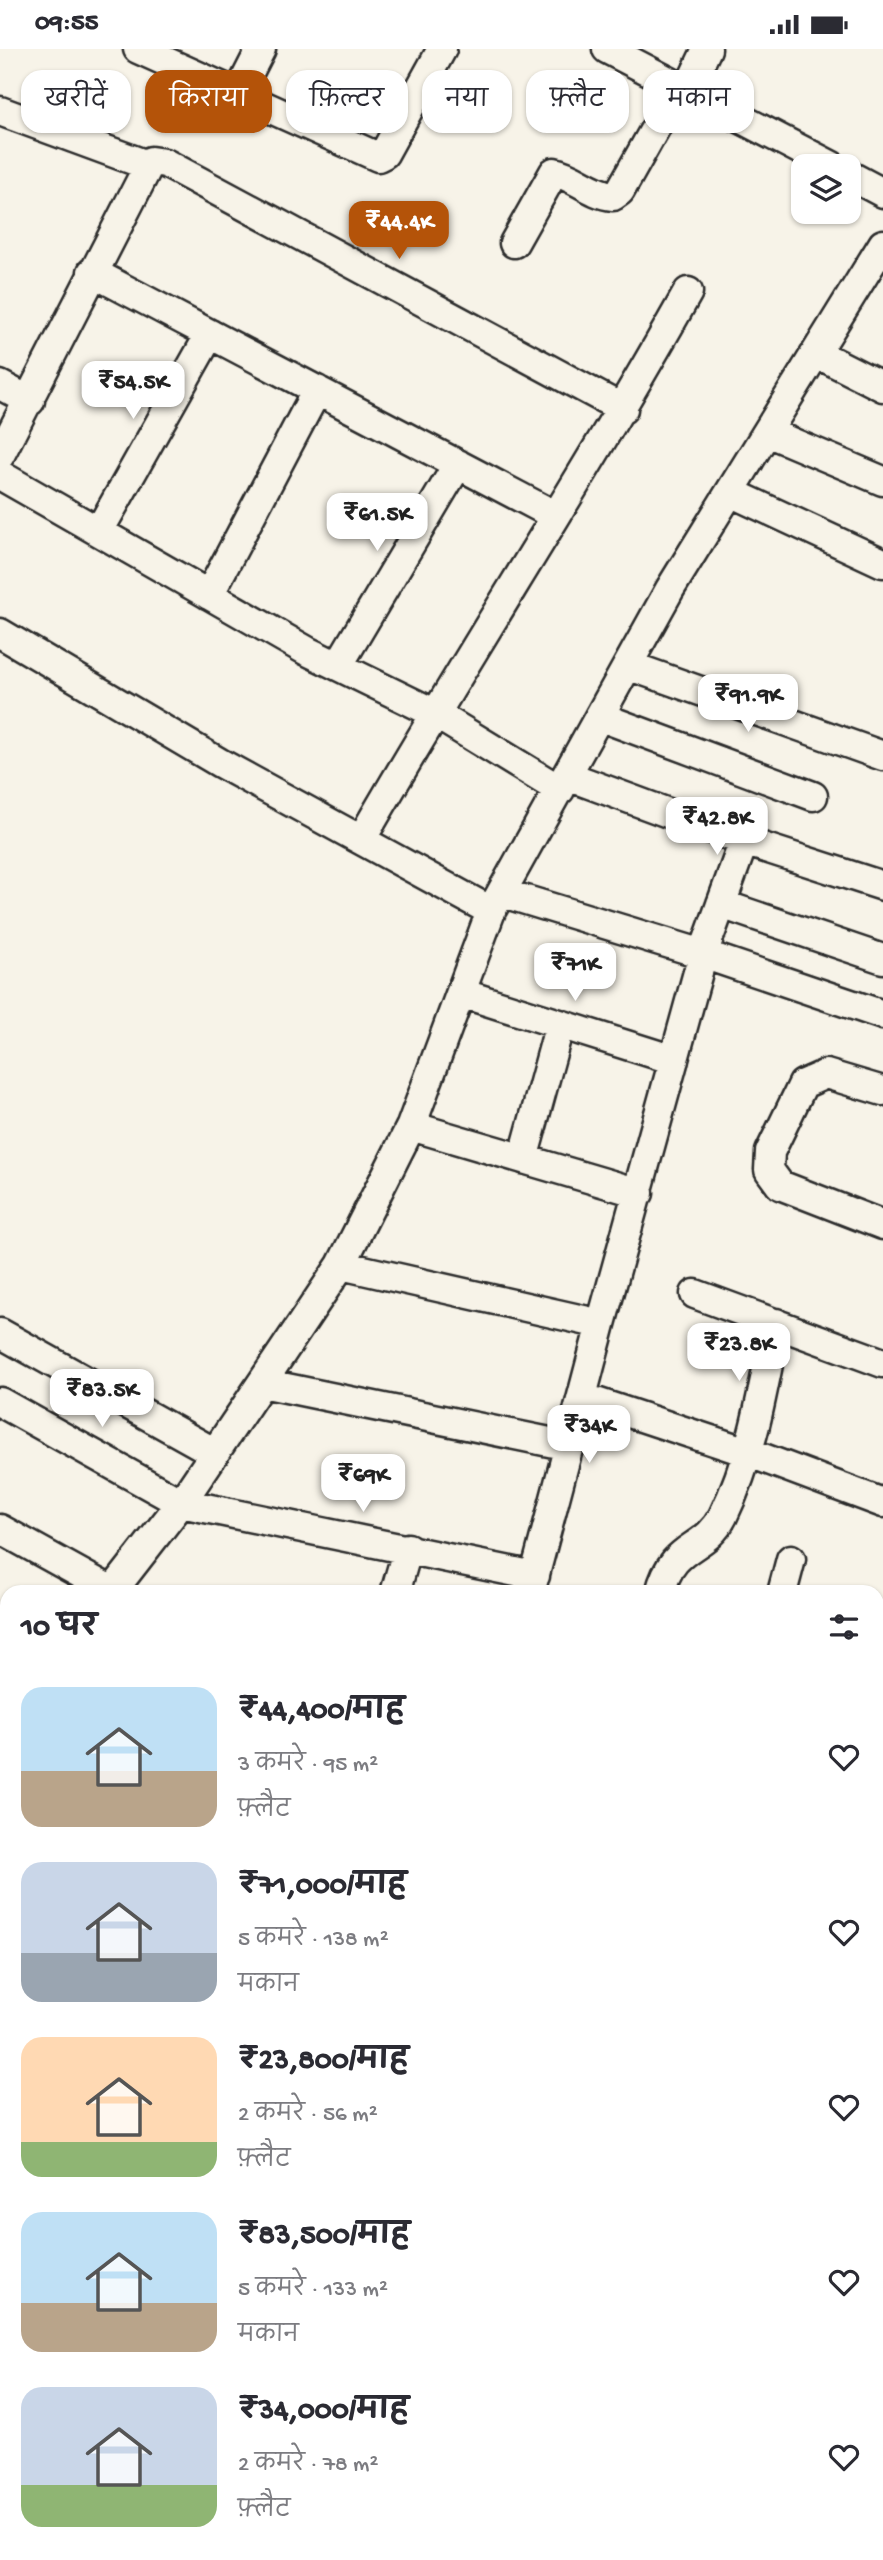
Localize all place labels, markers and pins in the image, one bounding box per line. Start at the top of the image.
pin: ₹44.4K [342,201,456,261]
pin: ₹54.5K [76,361,190,421]
pin: ₹61.5K [320,493,434,553]
pin: ₹91.9K [691,675,805,734]
pin: ₹42.8K [660,797,774,857]
pin: ₹71K [534,943,616,1003]
pin: ₹23.8K [682,1323,796,1383]
pin: ₹83.5K [45,1369,159,1429]
pin: ₹34K [548,1405,630,1465]
pin: ₹69K [322,1455,404,1514]

